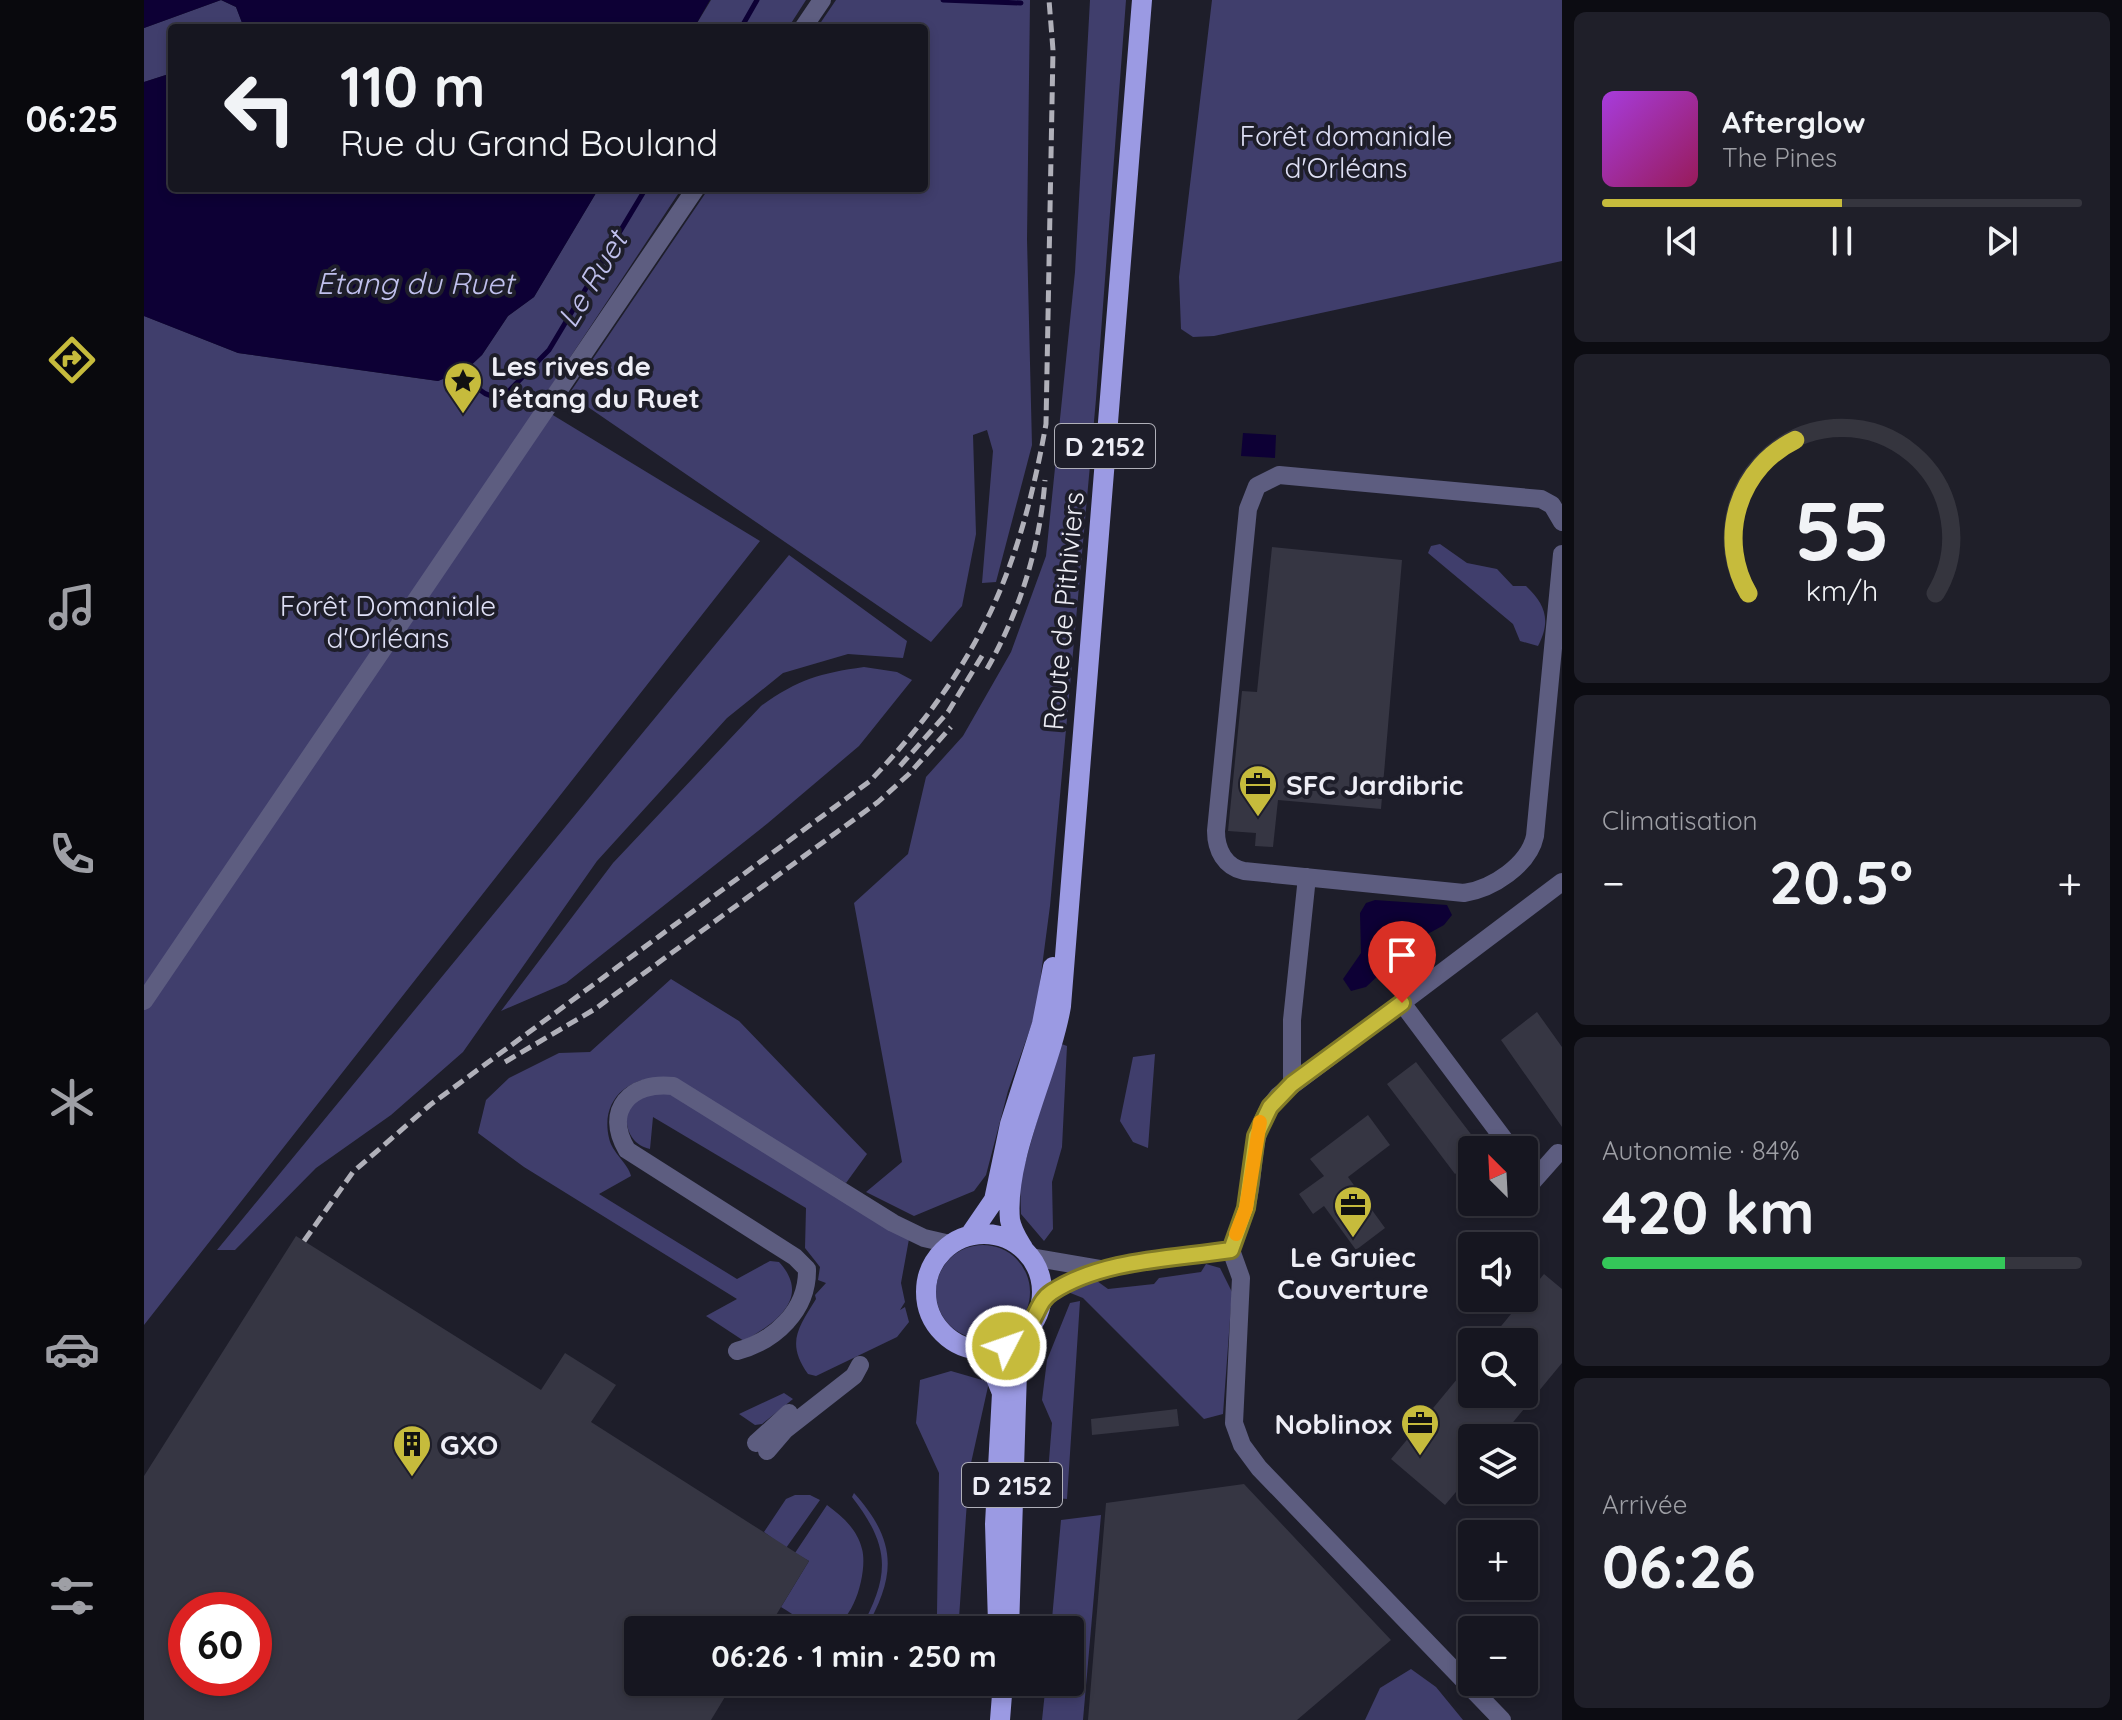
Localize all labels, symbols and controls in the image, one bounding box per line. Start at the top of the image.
text: 110 m [340,51,485,121]
icon: left [208,56,312,160]
text: 06:25 [25,96,119,141]
text: Afterglow [1722,103,1865,141]
park label: Forêt domaniale d'Orléans [1240,118,1452,185]
text: Rue du Grand Bouland [340,120,718,165]
text: The Pines [1722,141,1837,174]
icon: previous [1660,219,1704,263]
icon: pause [1820,219,1864,263]
icon: next [1980,219,2024,263]
water label: Le Ruet [549,222,637,334]
water label: Étang du Ruet [316,264,517,302]
icon: directions [44,332,100,388]
place label: Les rives de l’étang du Ruet [491,348,700,415]
place icon: Les rives de l’étang du Ruet [442,360,484,415]
road number: D 2152 [1055,424,1155,468]
text: 55 [1794,477,1890,581]
street label: Route de Pithiviers [1035,490,1091,732]
text: km/h [1806,573,1878,609]
icon: music [44,579,100,635]
park label: Forêt Domaniale d'Orléans [280,588,496,655]
office icon: SFC Jardibric [1237,763,1279,818]
place label: SFC Jardibric [1286,767,1463,802]
text: Climatisation [1602,804,1758,837]
icon: phone [44,826,100,882]
text: 20.5° [1769,844,1913,919]
text: − [1602,855,1625,910]
text: + [2057,855,2082,910]
pin [1368,921,1436,1003]
icon: arrive [1380,933,1424,977]
icon: climate [44,1074,100,1130]
text: Autonomie · 84% [1602,1134,1800,1167]
north arrow [1458,1136,1538,1216]
map controls [1458,1136,1538,1696]
text: 420 km [1602,1174,1815,1249]
office icon: Le Gruiec Couverture [1332,1184,1374,1239]
button: sound [1458,1232,1538,1312]
place label: Le Gruiec Couverture [1277,1239,1429,1306]
position arrow [964,1304,1048,1388]
icon: car [44,1321,100,1377]
button: search [1458,1328,1538,1408]
office icon: Noblinox [1399,1402,1441,1457]
place label: Noblinox [1274,1406,1392,1441]
building icon: GXO [391,1423,433,1478]
button: layers [1458,1424,1538,1504]
place label: GXO [440,1427,498,1462]
road number: D 2152 [962,1463,1062,1507]
text: Arrivée [1602,1488,1687,1521]
button: + [1458,1520,1538,1600]
text: 06:26 [1602,1528,1756,1603]
icon: filters [44,1568,100,1624]
speed limit sign: 60 [168,1592,272,1696]
button: − [1458,1616,1538,1696]
text: 06:26 · 1 min · 250 m [711,1637,997,1675]

